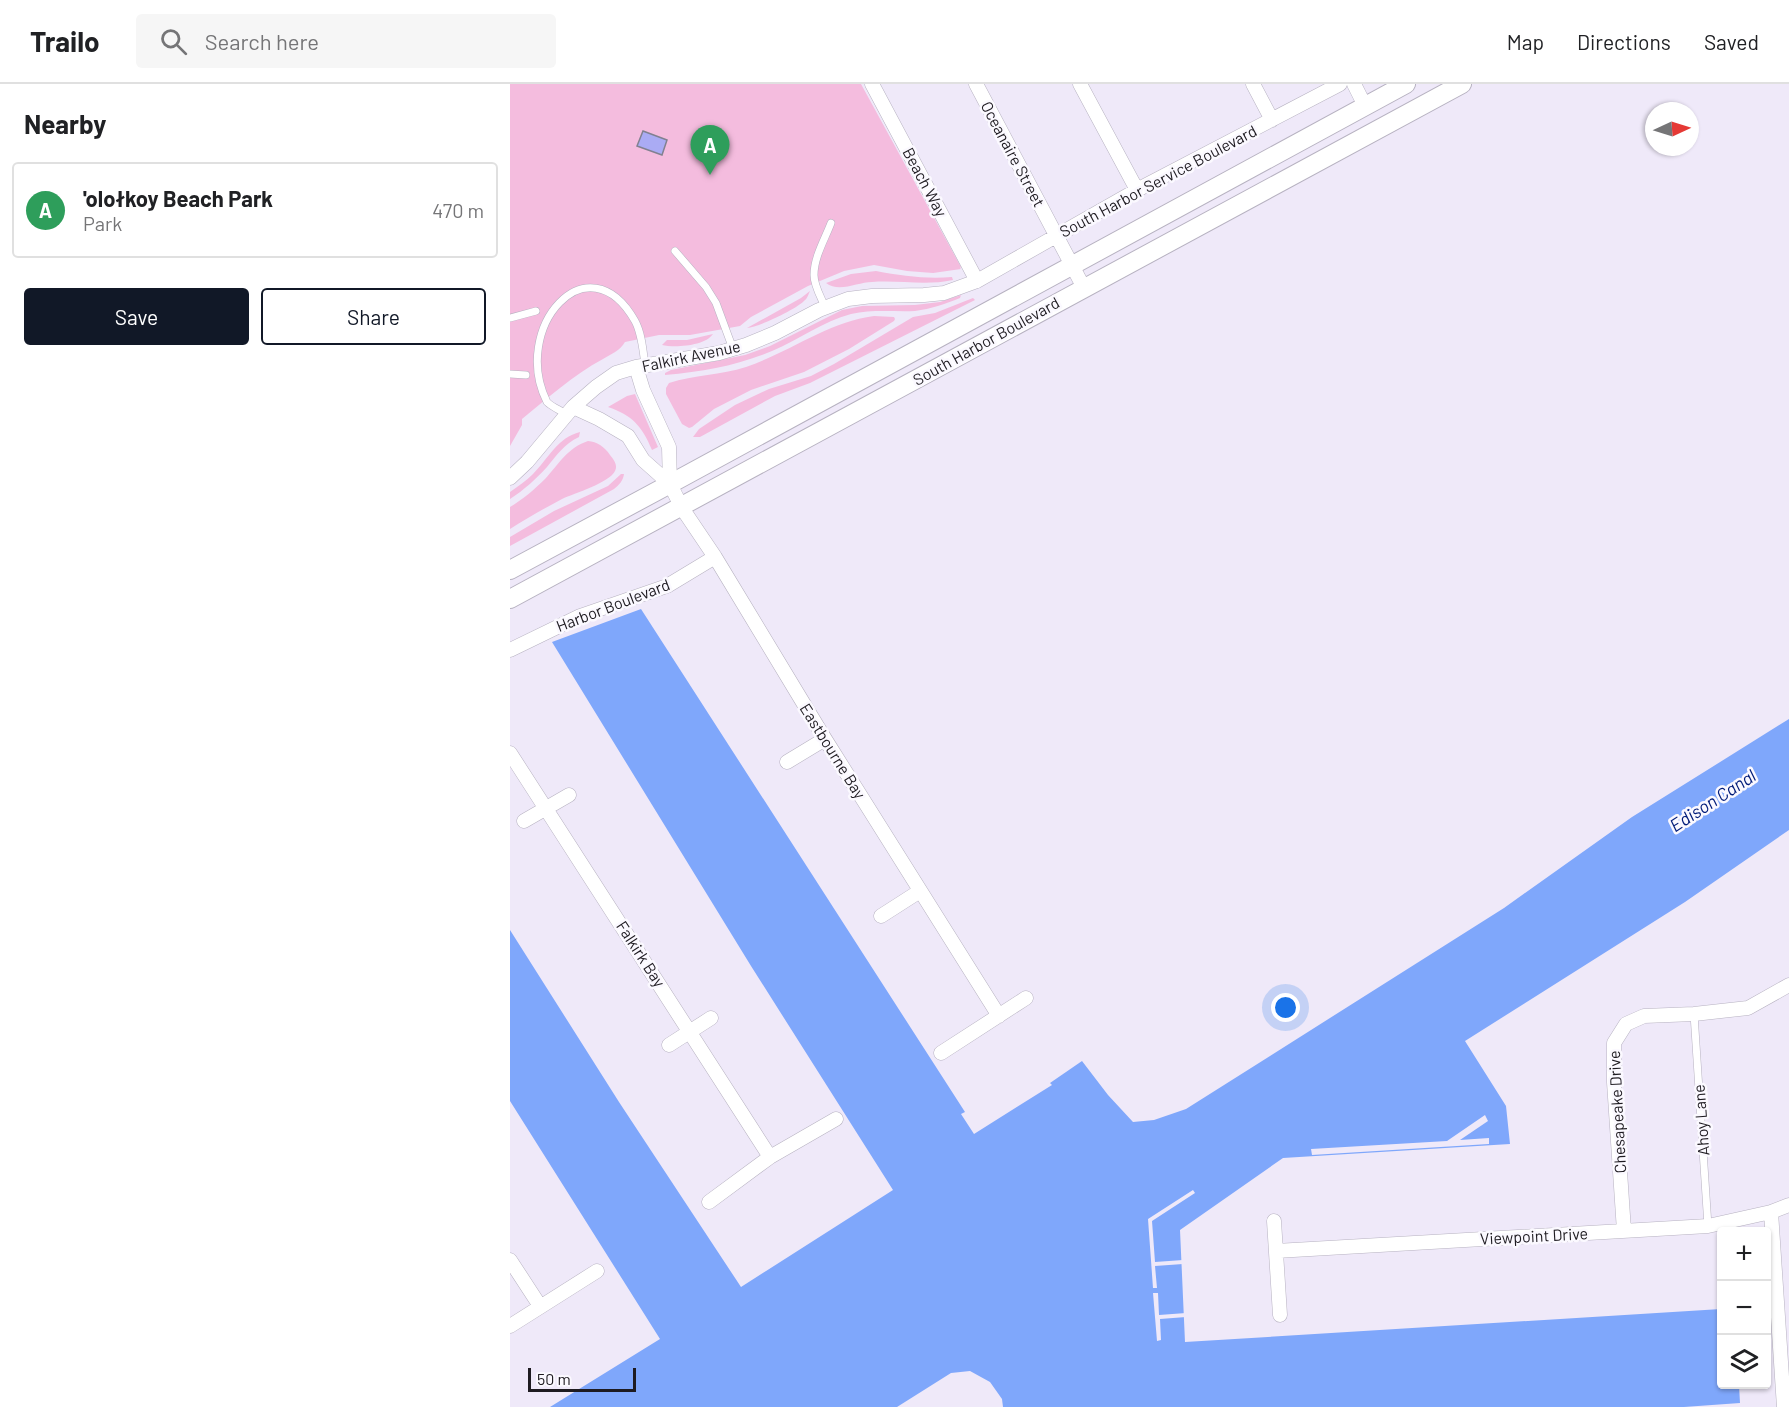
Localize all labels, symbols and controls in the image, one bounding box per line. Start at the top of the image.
search box [136,14,556,68]
text: Trailo [30,24,100,58]
icon: search [157,25,190,58]
text: Search here [205,28,319,54]
text: Map [1507,29,1544,54]
text: Directions [1577,29,1671,54]
text: Saved [1704,29,1759,54]
street label: Oceanaire Street [978,98,1049,210]
north arrow [1645,102,1699,156]
text: Nearby [24,108,106,139]
street label: South Harbor Service Boulevard [1056,120,1260,241]
pin: A [690,126,730,175]
street label: Beach Way [899,144,952,220]
text: 'olołkoy Beach Park [83,185,273,211]
text: A [39,198,52,222]
text: 470 m [432,198,484,222]
text: Park [83,211,122,235]
button: Save [24,288,249,345]
button: Share [261,288,486,345]
street label: South Harbor Boulevard [909,292,1062,389]
street label: Falkirk Avenue [640,336,742,375]
street label: Harbor Boulevard [553,574,672,635]
street label: Eastbourne Bay [797,700,871,802]
water label: Edison Canal [1665,764,1760,836]
street label: Falkirk Bay [613,917,670,991]
your location [1271,993,1300,1022]
street label: Chesapeake Drive [1604,1050,1629,1174]
street label: Ahoy Lane [1689,1084,1712,1156]
street label: Viewpoint Drive [1479,1223,1588,1248]
map controls [1717,1227,1771,1389]
button: + [1717,1227,1771,1281]
button: − [1717,1281,1771,1335]
button: layers [1717,1335,1771,1389]
scale bar [528,1365,636,1392]
text: 50 m [537,1369,571,1388]

